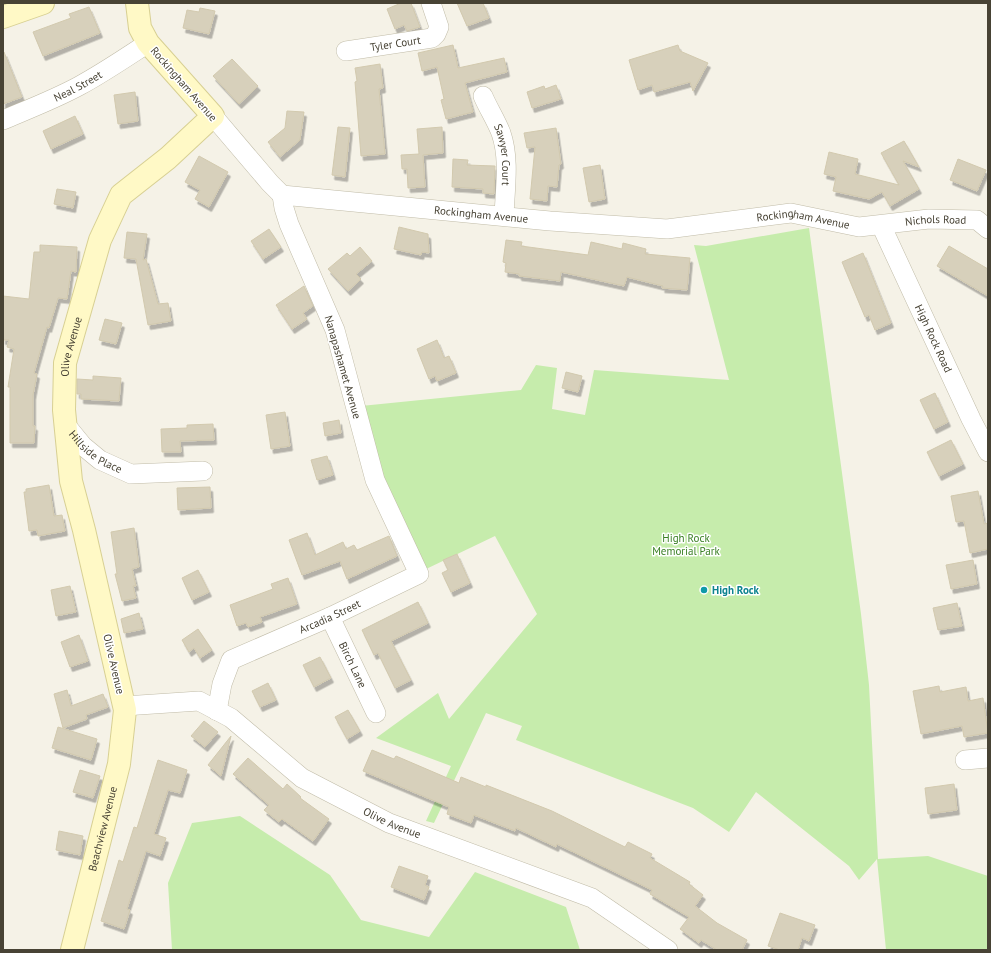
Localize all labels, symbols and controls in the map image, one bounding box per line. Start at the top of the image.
street label: Tyler Court [369,33,422,54]
street label: Rockingham Avenue [148,44,221,125]
street label: Neal Street [51,67,105,105]
street label: Sawyer Court [491,122,513,186]
street label: Rockingham Avenue [433,203,529,226]
street label: Rockingham Avenue [756,206,851,232]
street label: Nichols Road [904,212,967,229]
street label: High Rock Road [912,302,955,375]
street label: Nanapashamet Avenue [322,314,365,421]
street label: Olive Avenue [58,315,85,377]
street label: Hillside Place [66,427,125,476]
park label: High Rock Memorial Park [652,531,721,558]
place label: High Rock [712,583,760,597]
marker: High Rock [699,585,709,595]
street label: Arcadia Street [297,596,363,637]
street label: Olive Avenue [100,633,128,696]
street label: Birch Lane [336,639,370,691]
street label: Beachview Avenue [85,784,120,873]
street label: Olive Avenue [361,804,423,841]

